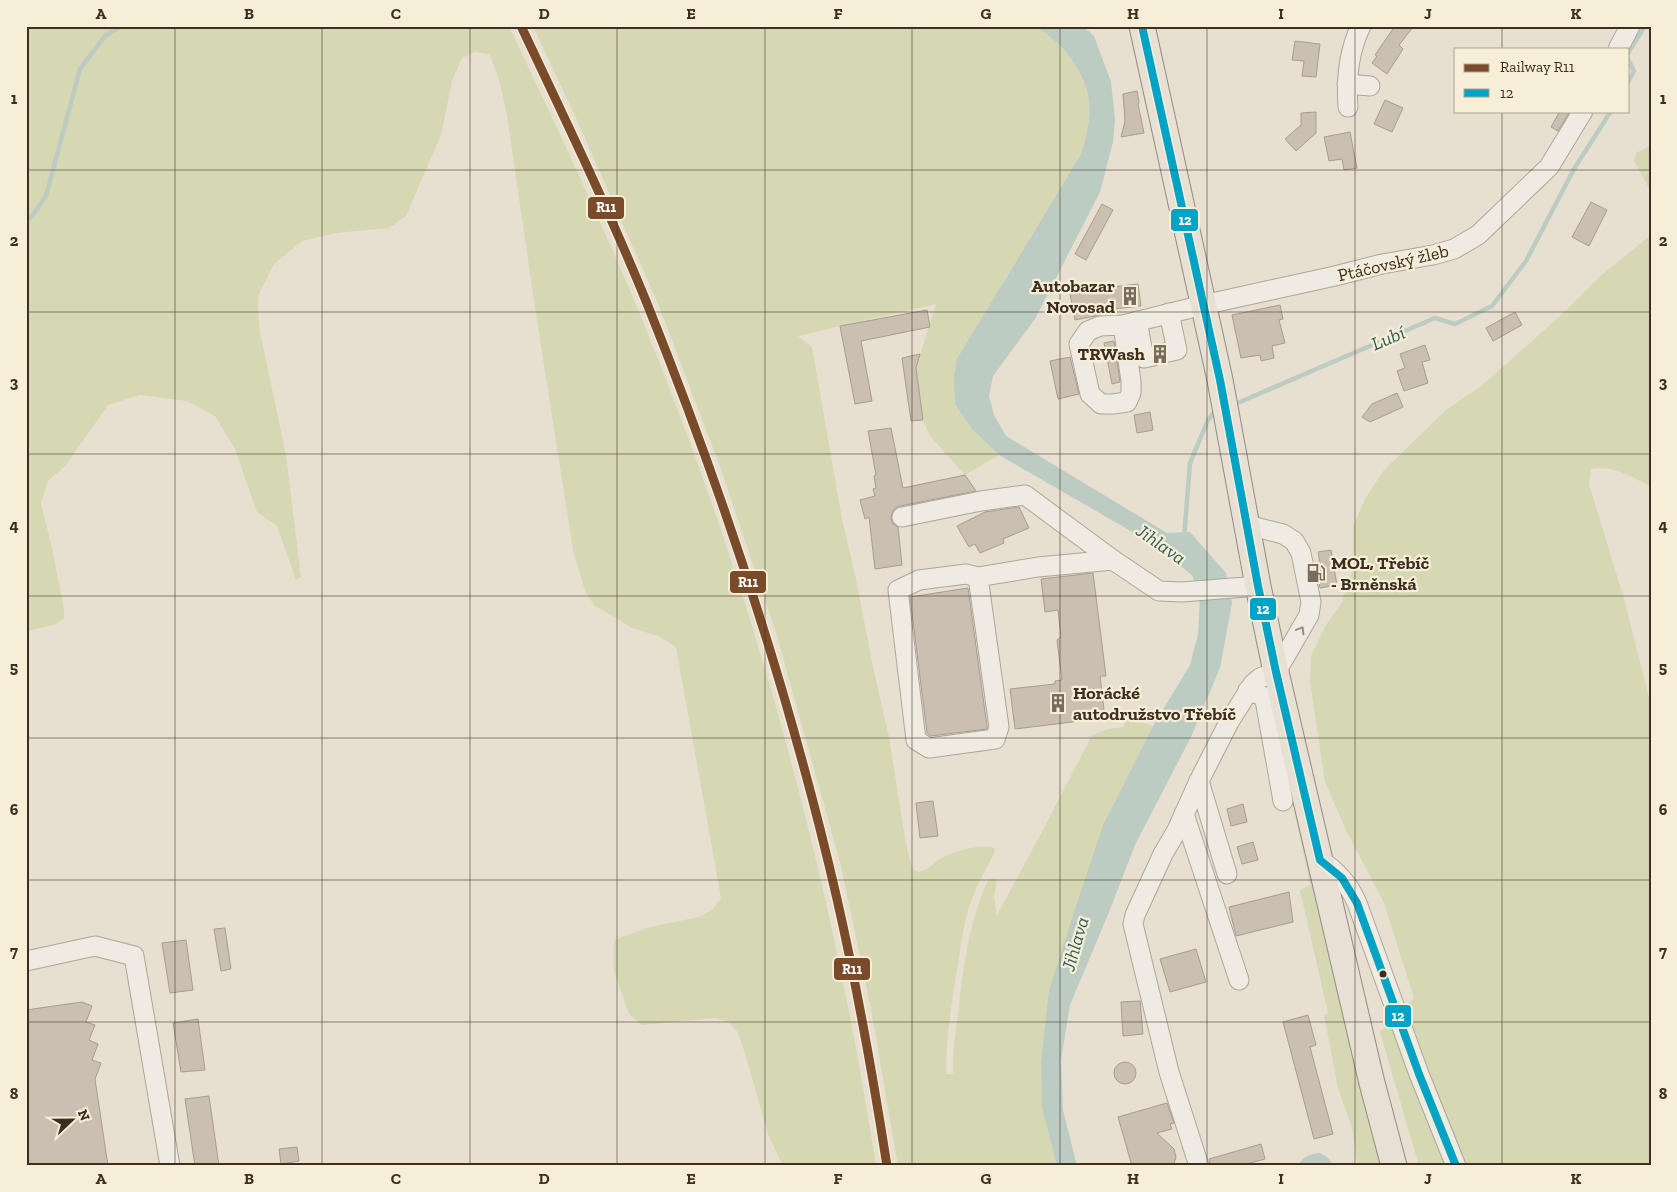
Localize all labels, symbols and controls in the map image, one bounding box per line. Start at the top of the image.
text: A [96,4,107,23]
text: B [244,4,254,23]
text: C [391,4,401,23]
text: D [538,4,550,23]
text: E [686,4,696,23]
text: F [833,4,843,23]
text: G [981,4,992,23]
text: H [1127,4,1139,23]
text: I [1278,4,1284,23]
text: J [1424,4,1432,23]
text: K [1571,4,1582,23]
legend [1454,48,1630,112]
text: Railway R11 [1500,58,1575,76]
text: 12 [1500,84,1514,102]
text: 1 [11,89,18,108]
text: 1 [1660,89,1667,108]
line badge: R11 [587,196,625,220]
text: R11 [596,199,616,216]
line badge: 12 [1170,208,1199,232]
text: 12 [1178,212,1192,229]
text: 2 [10,231,19,250]
text: 2 [1659,231,1668,250]
street label: Ptáčovský žleb [1335,240,1451,286]
place label: Autobazar Novosad [1031,275,1116,318]
building icon: Autobazar Novosad [1119,285,1141,307]
water label: Lubí [1368,320,1409,355]
place label: TRWash [1078,343,1146,365]
building icon: TRWash [1149,343,1171,365]
text: 3 [10,373,19,392]
text: 3 [1659,373,1668,392]
text: 4 [9,516,19,535]
text: 4 [1658,516,1668,535]
water label: Jihlava [1131,518,1190,569]
place label: MOL, Třebíč - Brněnská [1331,552,1430,595]
fuel station icon: MOL, Třebíč - Brněnská [1305,562,1327,584]
line badge: R11 [729,570,767,594]
text: R11 [738,574,758,591]
line badge: 12 [1249,597,1277,621]
text: 12 [1256,601,1270,618]
one-way arrow [1294,626,1304,635]
text: 5 [10,658,18,677]
text: 5 [1659,658,1667,677]
place label: Horácké autodružstvo Třebíč [1073,682,1236,725]
building icon: Horácké autodružstvo Třebíč [1047,692,1069,714]
text: 6 [10,800,19,819]
text: 6 [1659,800,1668,819]
water label: Jihlava [1056,914,1094,975]
text: 7 [10,942,18,961]
text: 7 [1659,942,1667,961]
line badge: R11 [833,957,871,981]
text: R11 [842,961,862,978]
unlabelled marker [1378,969,1388,979]
line badge: 12 [1384,1004,1412,1028]
text: 12 [1391,1008,1405,1025]
text: 8 [10,1084,19,1103]
text: 8 [1659,1084,1668,1103]
north arrow [48,1094,98,1144]
text: N [74,1107,94,1124]
text: A [96,1169,107,1188]
text: B [244,1169,254,1188]
text: C [391,1169,401,1188]
text: D [538,1169,550,1188]
text: E [686,1169,696,1188]
text: F [833,1169,843,1188]
text: G [981,1169,992,1188]
text: H [1127,1169,1139,1188]
text: I [1278,1169,1284,1188]
text: J [1424,1169,1432,1188]
text: K [1571,1169,1582,1188]

